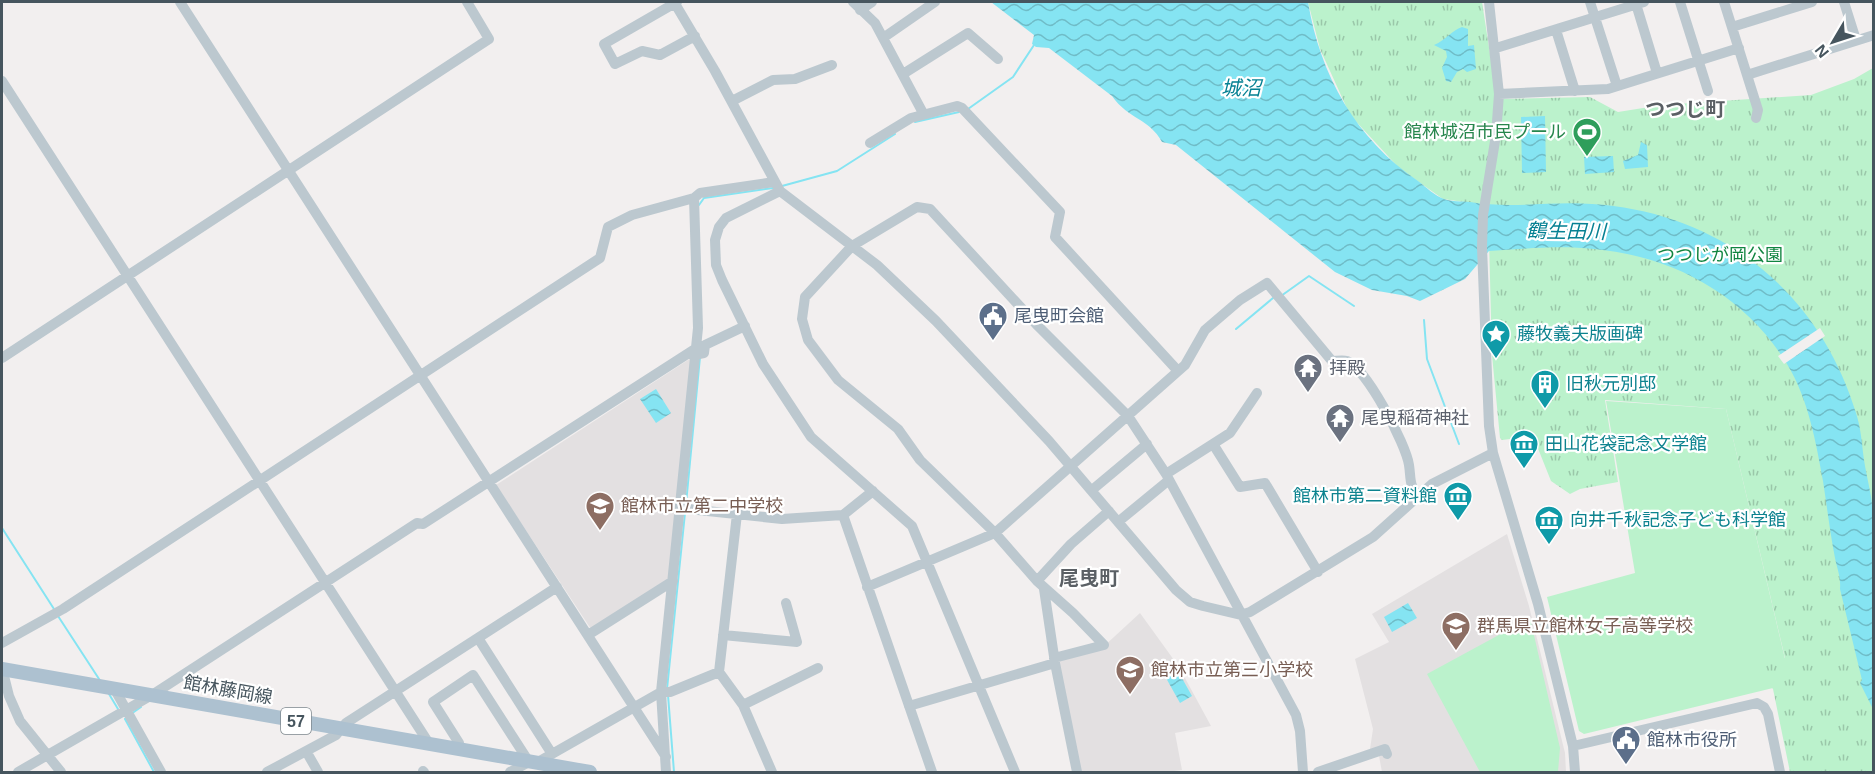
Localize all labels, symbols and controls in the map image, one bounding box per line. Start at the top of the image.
north arrow [1803,12,1863,72]
text: N [1811,41,1832,61]
water label: 城沼 [1221,77,1264,99]
district label: つつじ町 [1645,98,1725,120]
sports icon: 館林城沼市民プール [1571,116,1603,158]
place label: 館林城沼市民プール [1404,122,1566,142]
water label: 鶴生田川 [1526,219,1608,243]
park label: つつじが岡公園 [1657,245,1783,265]
public building icon: 尾曳町会館 [977,300,1009,342]
place label: 尾曳町会館 [1014,306,1104,326]
place icon: 藤牧義夫版画碑 [1480,318,1512,360]
place label: 藤牧義夫版画碑 [1517,324,1643,344]
temple icon: 拝殿 [1292,352,1324,394]
place label: 拝殿 [1329,358,1365,378]
building icon: 旧秋元別邸 [1529,368,1561,410]
place label: 旧秋元別邸 [1566,374,1656,394]
temple icon: 尾曳稲荷神社 [1324,402,1356,444]
place label: 尾曳稲荷神社 [1361,408,1469,428]
museum icon: 田山花袋記念文学館 [1508,428,1540,470]
place label: 田山花袋記念文学館 [1545,434,1707,454]
museum icon: 館林市第二資料館 [1442,480,1474,522]
place label: 館林市第二資料館 [1293,486,1437,506]
school or university icon: 館林市立第二中学校 [584,490,616,532]
place label: 館林市立第二中学校 [621,496,783,516]
museum icon: 向井千秋記念子ども科学館 [1533,504,1565,546]
place label: 向井千秋記念子ども科学館 [1570,510,1786,530]
district label: 尾曳町 [1059,567,1119,589]
school or university icon: 群馬県立館林女子高等学校 [1440,610,1472,652]
place label: 群馬県立館林女子高等学校 [1477,616,1693,636]
school or university icon: 館林市立第三小学校 [1114,654,1146,696]
place label: 館林市立第三小学校 [1151,660,1313,680]
street label: 館林藤岡線 [182,672,274,708]
road number: 57 [281,708,311,734]
public building icon: 館林市役所 [1610,724,1642,766]
place label: 館林市役所 [1647,730,1737,750]

